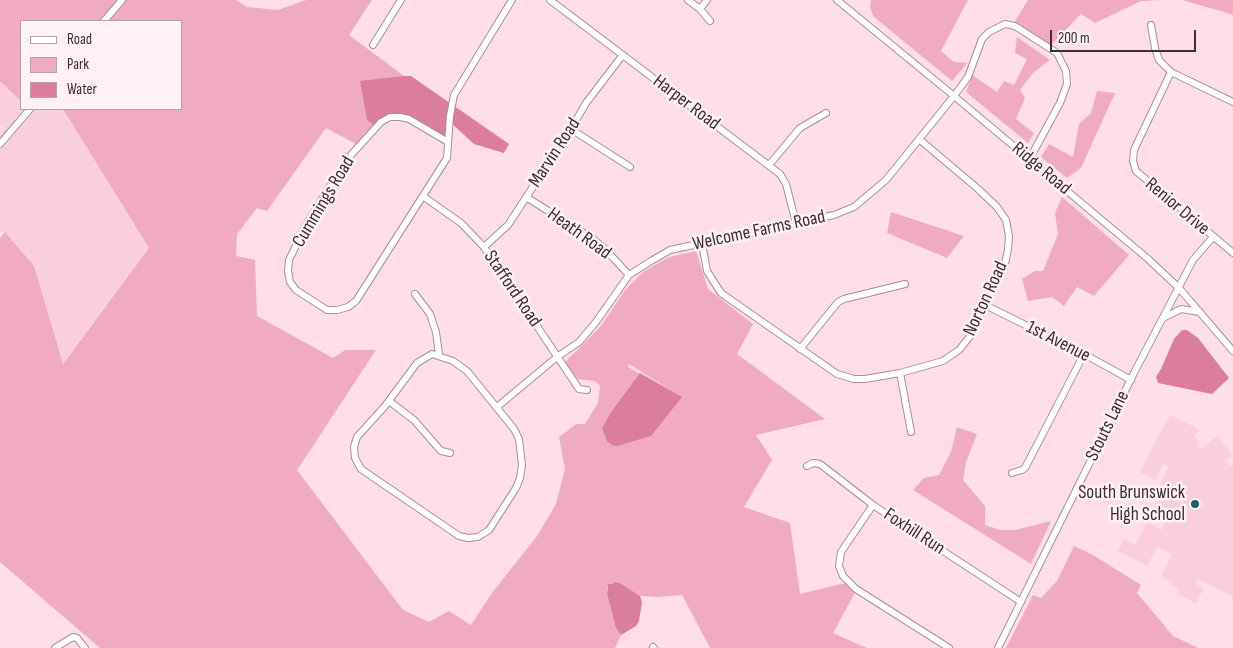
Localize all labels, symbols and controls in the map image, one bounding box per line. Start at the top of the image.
legend [20,20,182,110]
scale bar [1053,20,1199,52]
text: 200 m [1058,29,1090,48]
text: Road [67,30,92,49]
text: Park [67,55,89,74]
street label: Harper Road [648,70,724,136]
text: Water [67,80,97,99]
street label: Marvin Road [524,114,586,192]
street label: Ridge Road [1007,138,1075,200]
street label: Cummings Road [288,152,360,252]
street label: Renior Drive [1140,173,1214,241]
street label: Heath Road [543,203,615,265]
street label: Welcome Farms Road [691,206,827,256]
street label: Stafford Road [478,246,546,332]
street label: Norton Road [959,258,1013,340]
street label: 1st Avenue [1022,316,1094,368]
street label: Stouts Lane [1081,387,1135,465]
place label: South Brunswick High School [1078,482,1185,526]
marker: South Brunswick High School [1189,498,1201,510]
street label: Foxhill Run [879,504,949,560]

